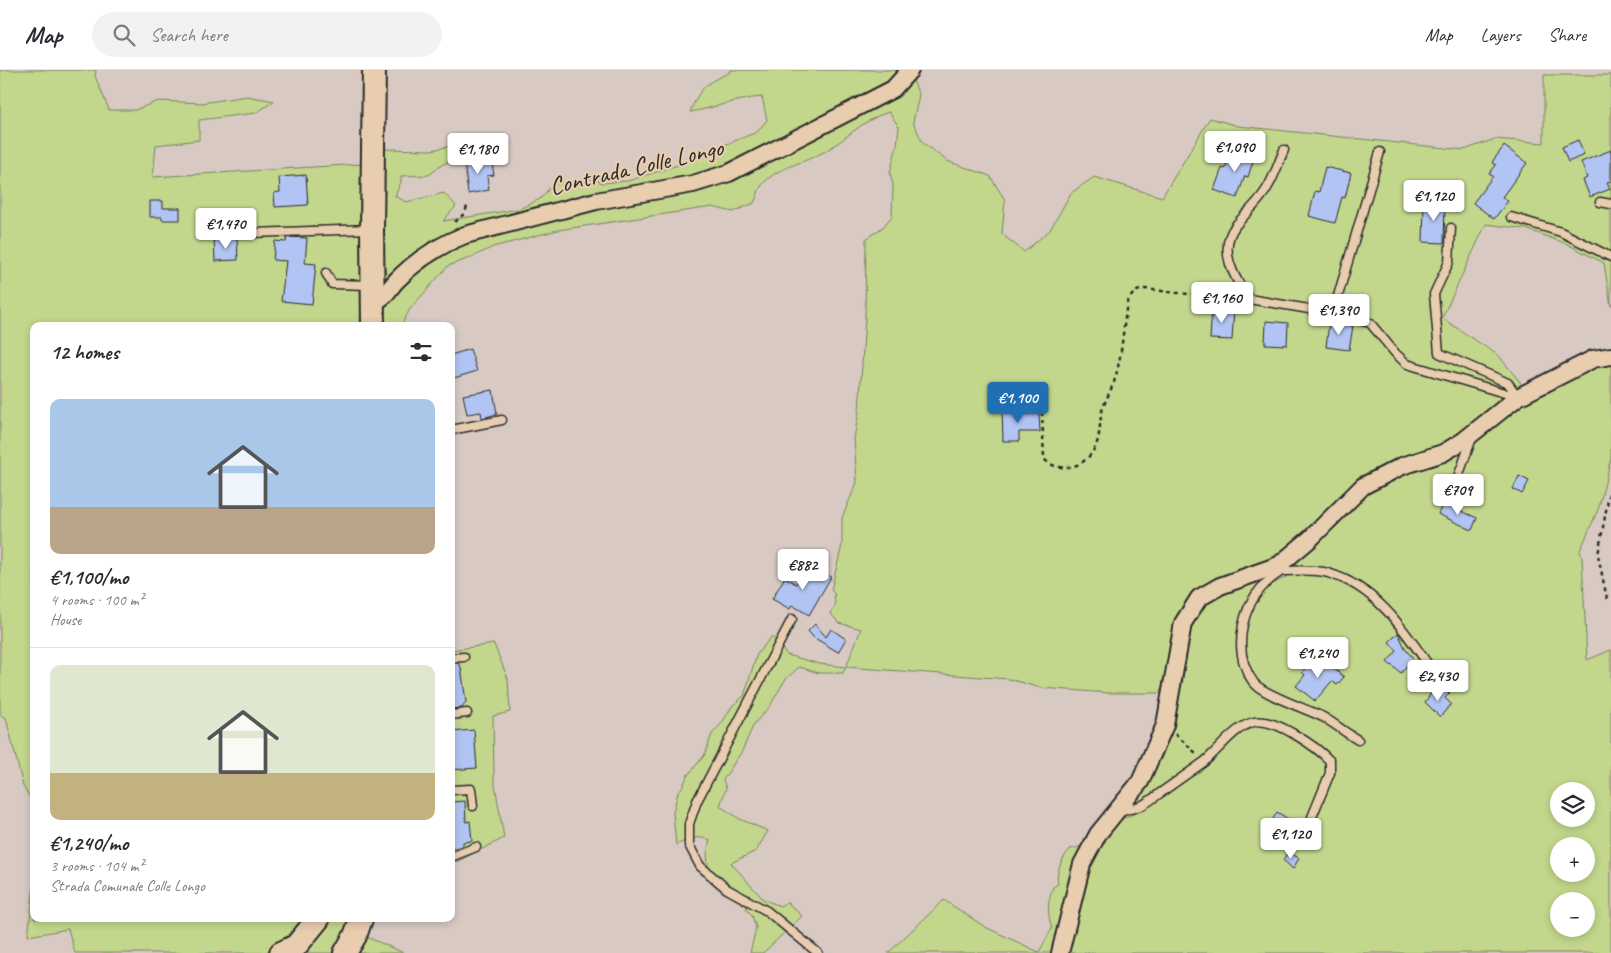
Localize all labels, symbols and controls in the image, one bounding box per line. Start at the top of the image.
search box [92,12,442,57]
text: Map [25,20,62,50]
icon: search [110,21,138,49]
text: Search here [150,23,228,47]
text: Map [1425,24,1453,46]
text: Layers [1481,24,1520,46]
text: Share [1548,24,1586,46]
street label: Contrada Colle Longo [546,131,727,202]
pin: €1,090 [1194,131,1276,173]
pin: €1,180 [437,132,519,175]
text: €1,090 [1216,137,1254,157]
text: €1,180 [458,139,498,159]
pin: €1,120 [1393,180,1475,222]
text: €1,120 [1414,186,1454,206]
pin: €1,470 [185,208,267,250]
text: €1,470 [206,214,246,234]
pin: €1,160 [1181,282,1263,324]
text: €1,160 [1202,288,1242,308]
pin: €1,390 [1298,294,1380,336]
text: €1,390 [1320,300,1358,320]
icon: filters [407,338,435,366]
text: 12 homes [50,339,119,365]
pin: €1,100 [977,382,1059,424]
text: €1,100 [998,388,1038,408]
icon: home [198,432,288,522]
pin: €709 [1428,474,1488,516]
text: €709 [1444,480,1472,500]
pin: €882 [773,548,833,591]
text: €882 [789,555,817,575]
text: €1,100/mo [50,564,128,590]
text: 4 rooms · 100 m² [50,590,144,610]
text: House [50,610,81,630]
pin: €1,240 [1277,636,1359,679]
text: €1,240 [1298,643,1338,663]
pin: €2,430 [1397,660,1479,702]
text: €2,430 [1418,666,1458,686]
icon: home [198,697,288,787]
map controls [1550,782,1595,937]
button: layers [1550,782,1595,827]
pin: €1,120 [1250,818,1332,860]
text: €1,120 [1271,824,1311,844]
text: €1,240/mo [50,830,128,856]
button: + [1550,837,1595,882]
text: 3 rooms · 104 m² [50,856,144,876]
text: Strada Comunale Colle Longo [50,876,205,896]
button: − [1550,892,1595,937]

